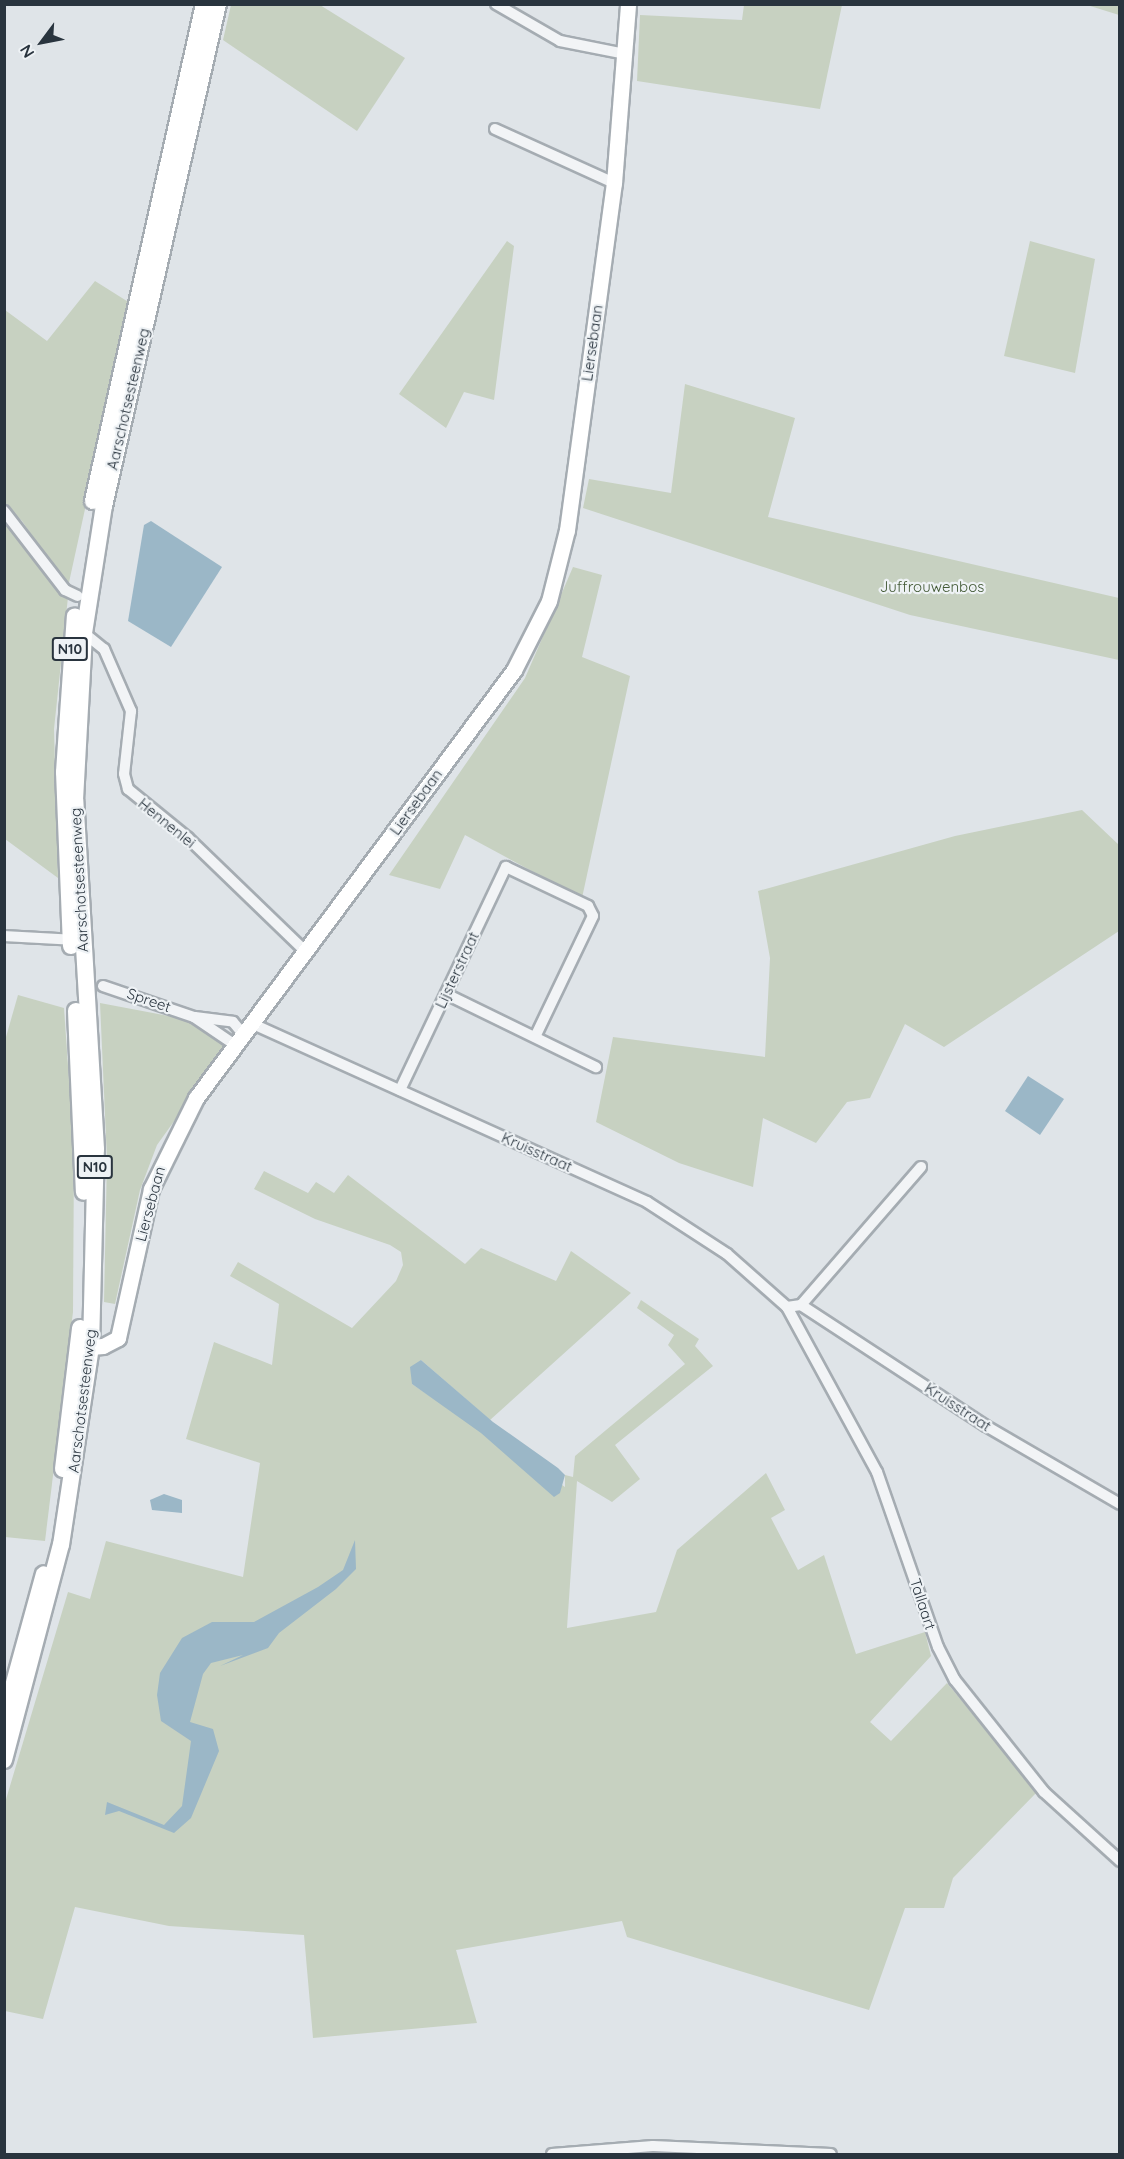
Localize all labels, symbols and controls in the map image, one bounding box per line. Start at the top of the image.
north arrow [12,12,72,72]
text: N [15,41,38,62]
street label: Liersebaan [578,304,606,382]
street label: Aarschotsesteenweg [103,326,153,472]
park label: Juffrouwenbos [880,578,984,596]
road number: N10 [50,638,90,660]
street label: Liersebaan [386,766,446,838]
street label: Hennenlei [135,794,199,852]
street label: Aarschotsesteenweg [66,807,92,953]
street label: Lijsterstraat [431,929,483,1011]
street label: Spreet [125,984,173,1016]
street label: Kruisstraat [499,1128,575,1176]
road number: N10 [76,1156,115,1178]
street label: Liersebaan [131,1164,169,1244]
street label: Aarschotsesteenweg [64,1328,100,1474]
street label: Kruisstraat [921,1379,995,1435]
street label: Tallaart [906,1576,940,1632]

